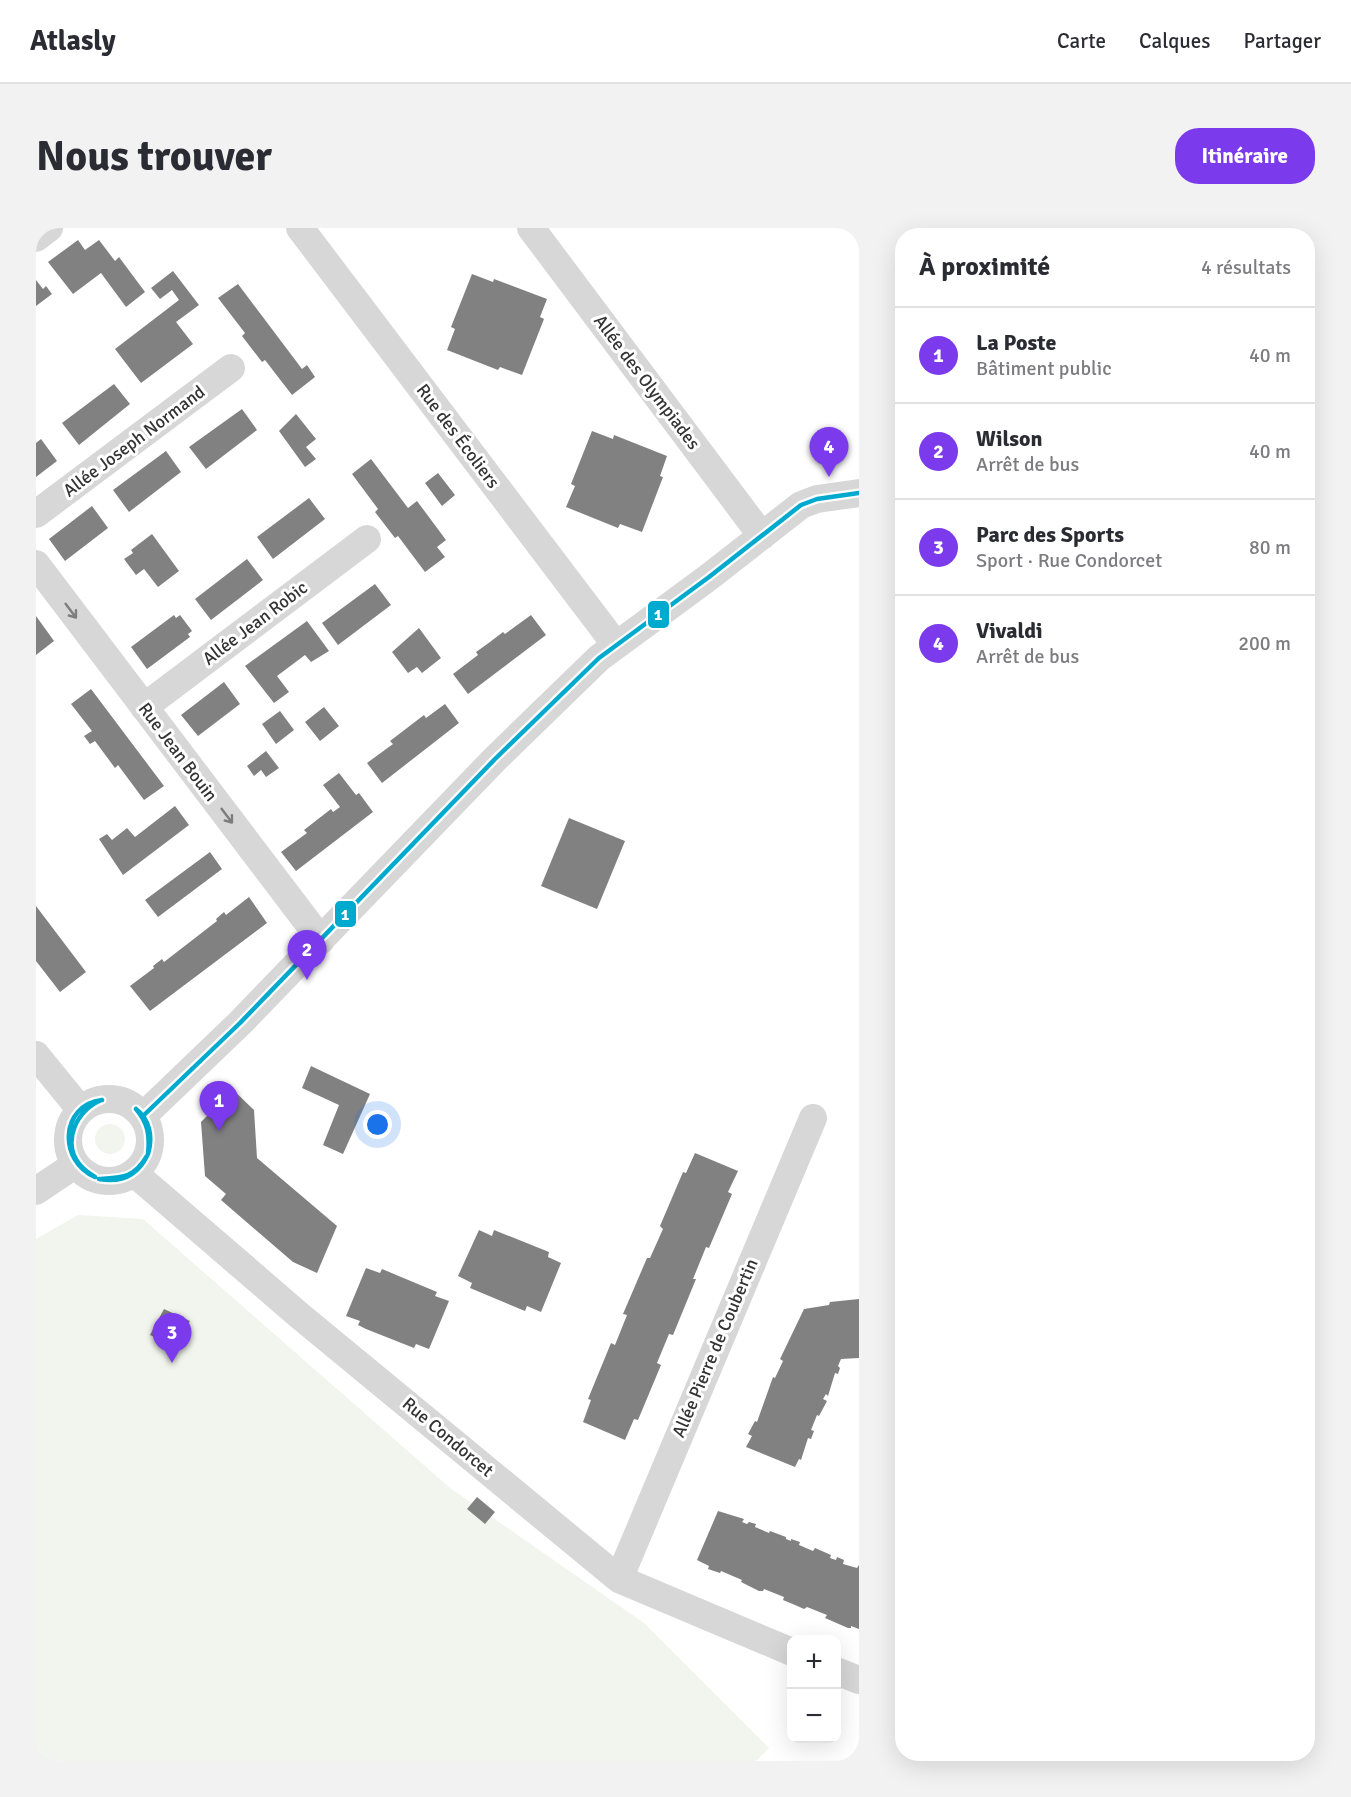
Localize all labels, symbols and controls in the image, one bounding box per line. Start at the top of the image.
text: Atlasly [30,24,116,58]
text: Carte [1057,28,1106,54]
text: Calques [1139,28,1210,54]
text: Partager [1243,28,1321,54]
button: Itinéraire [1175,128,1315,184]
text: Nous trouver [36,131,272,182]
text: À proximité [919,251,1050,283]
text: 4 résultats [1201,255,1291,280]
street label: Allée des Olympiades [589,310,705,454]
text: La Poste [976,329,1056,356]
text: 1 [933,343,944,368]
text: 40 m [1249,343,1291,368]
text: Bâtiment public [976,356,1112,381]
street label: Rue des Écoliers [412,380,504,493]
street label: Allée Joseph Normand [59,381,209,501]
text: Wilson [976,425,1043,452]
pin: 4 [810,428,848,477]
text: 2 [933,439,944,464]
text: 40 m [1249,439,1291,464]
text: Arrêt de bus [976,452,1079,477]
text: Parc des Sports [976,521,1124,548]
text: 3 [933,535,944,560]
text: 80 m [1249,535,1291,560]
text: Sport · Rue Condorcet [976,548,1162,573]
street label: Allée Jean Robic [198,576,312,670]
line badge: 1 [647,600,670,629]
one-way arrow [65,603,78,619]
text: 1 [654,605,663,625]
text: Vivaldi [976,617,1043,644]
text: 4 [933,631,944,656]
text: 200 m [1238,631,1291,656]
text: Arrêt de bus [976,644,1079,669]
street label: Rue Jean Bouin [134,698,222,806]
one-way arrow [221,808,234,824]
line badge: 1 [334,900,357,928]
text: 1 [341,905,350,925]
pin: 2 [288,930,326,980]
pin: 1 [200,1082,238,1131]
your location [363,1110,392,1139]
street label: Allée Pierre de Coubertin [667,1255,763,1441]
pin: 3 [152,1314,192,1363]
street label: Rue Condorcet [398,1393,498,1481]
map controls [787,1635,841,1743]
button: + [787,1635,841,1689]
button: − [787,1689,841,1743]

